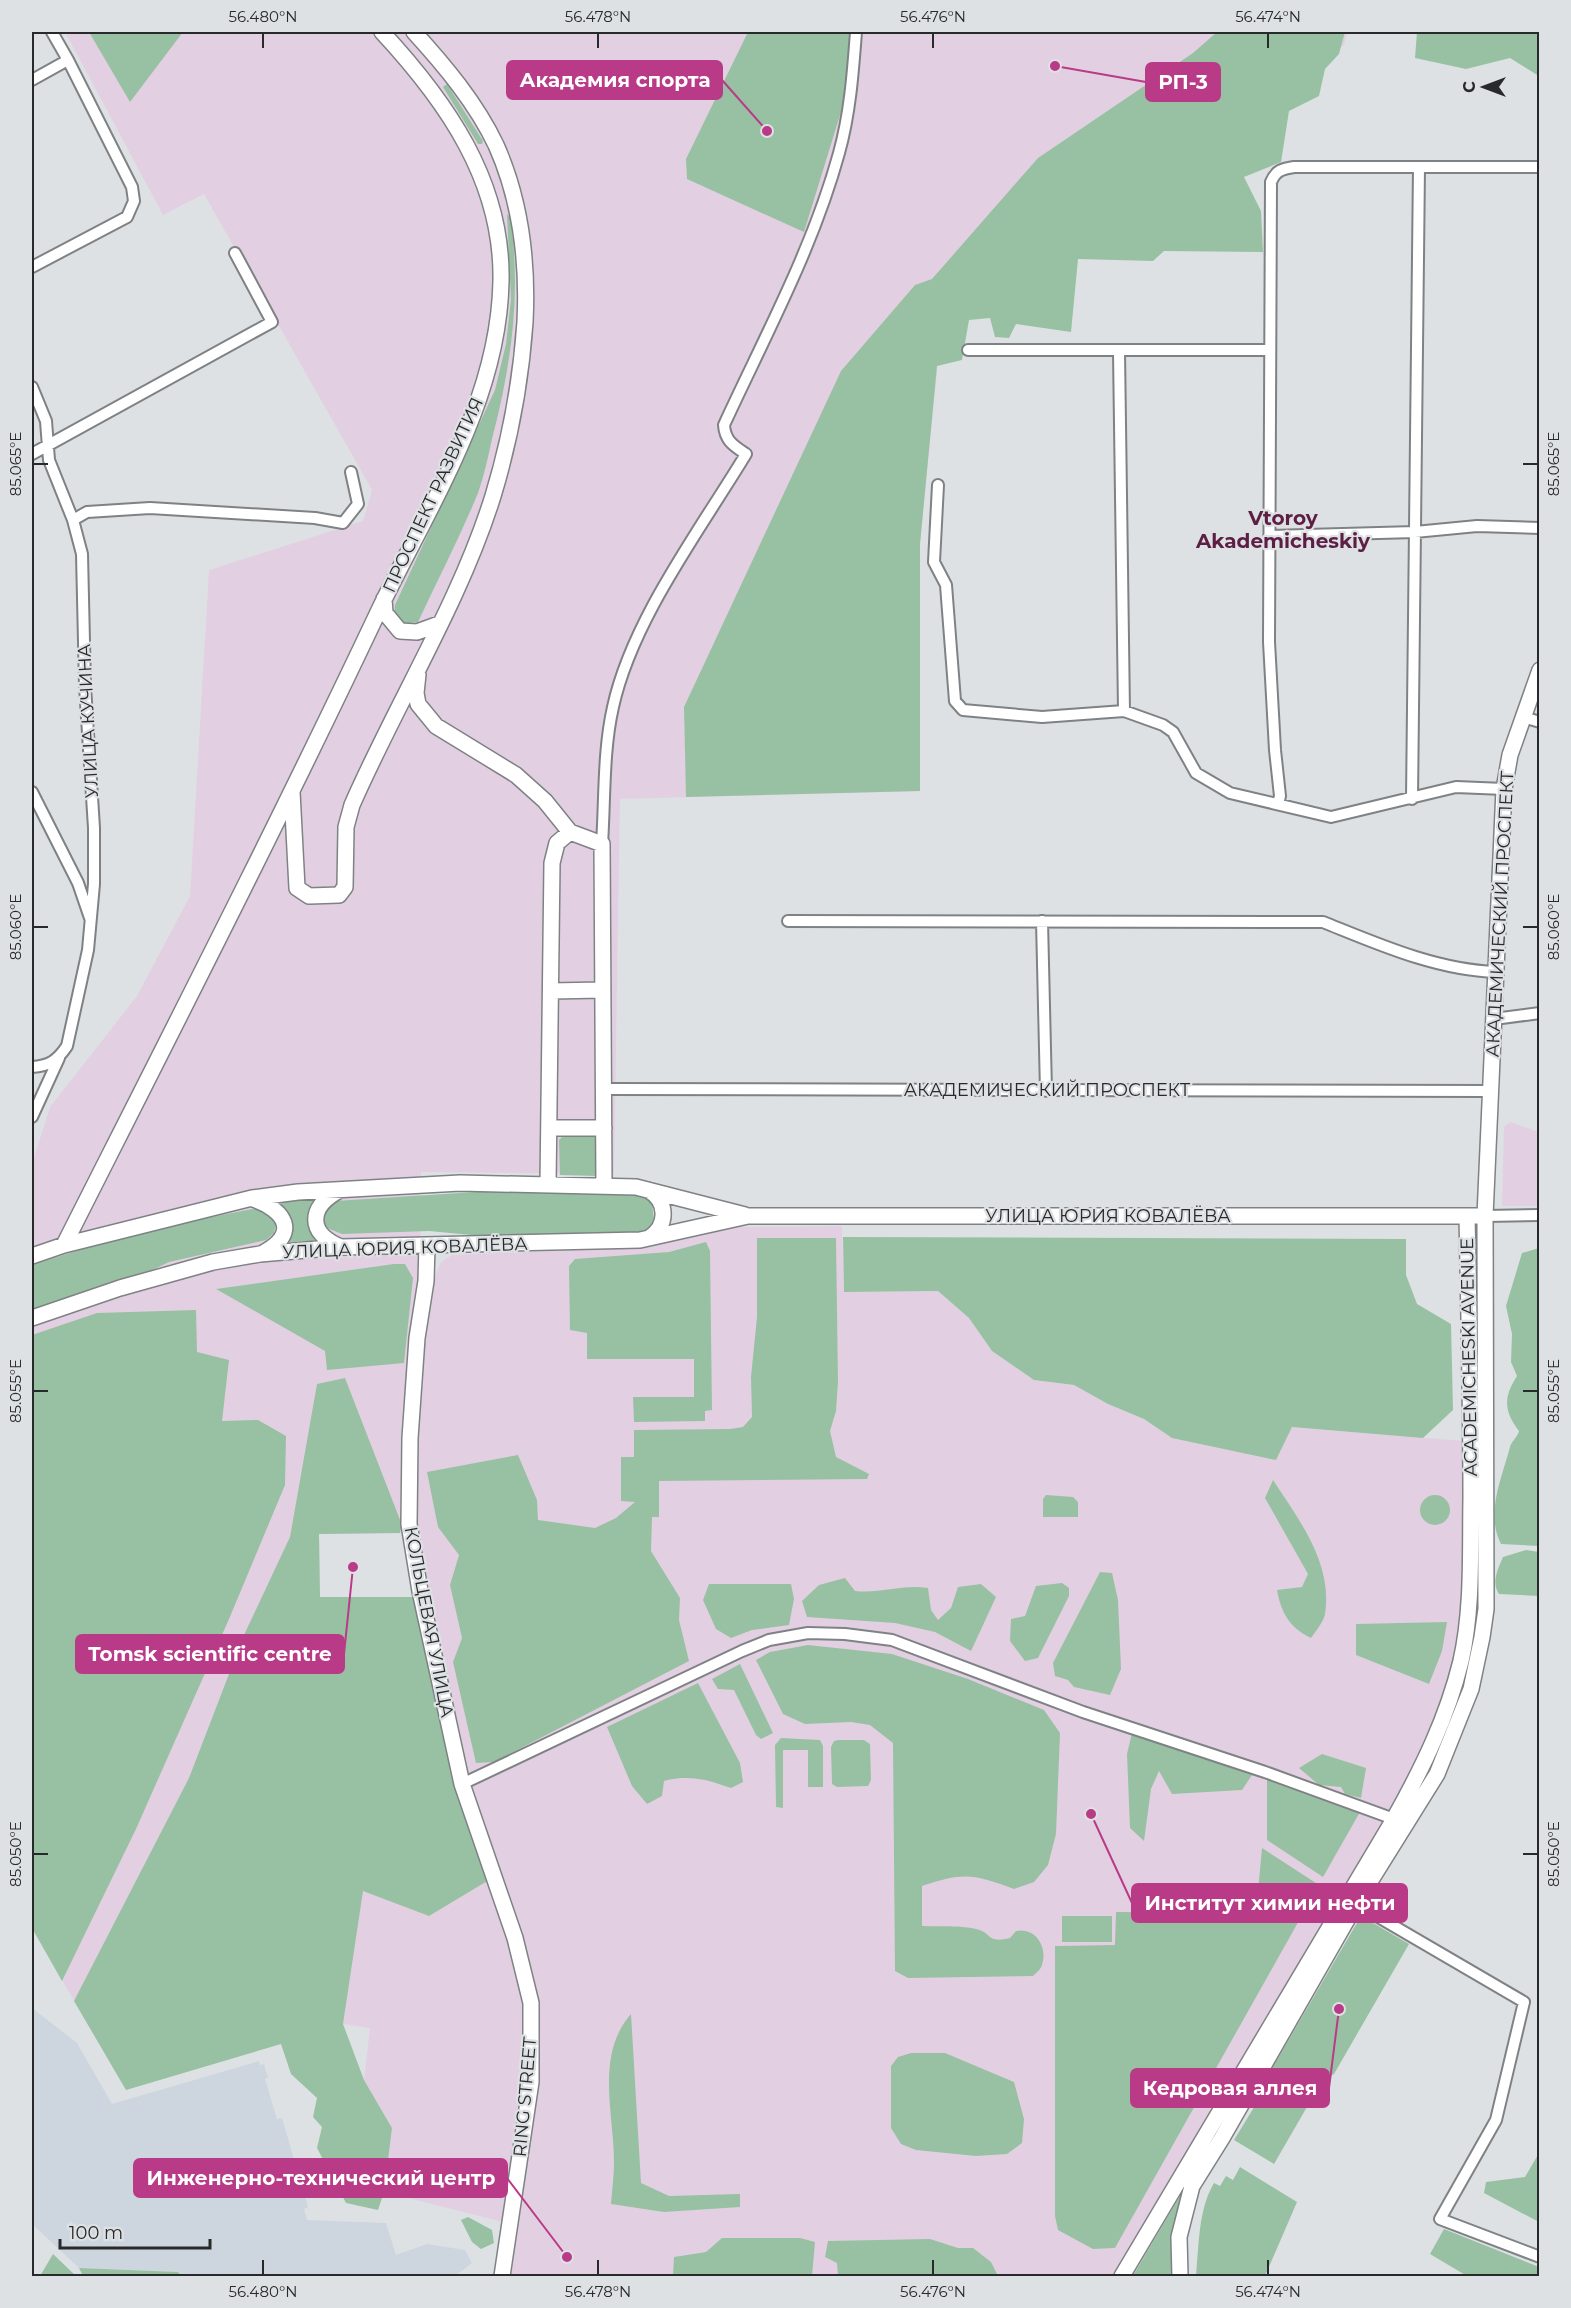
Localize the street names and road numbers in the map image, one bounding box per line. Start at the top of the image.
street label: ПРОСПЕКТ РАЗВИТИЯ [378,394,488,596]
street label: УЛИЦА КУЧИНА [73,643,103,799]
street label: АКАДЕМИЧЕСКИЙ ПРОСПЕКТ [1482,770,1519,1058]
street label: АКАДЕМИЧЕСКИЙ ПРОСПЕКТ [904,1079,1191,1101]
street label: УЛИЦА ЮРИЯ КОВАЛЁВА [985,1205,1231,1227]
street label: УЛИЦА ЮРИЯ КОВАЛЁВА [282,1233,529,1263]
street label: ACADEMICHESKI AVENUE [1456,1238,1482,1476]
street label: КОЛЬЦЕВАЯ УЛИЦА [400,1525,458,1720]
street label: RING STREET [509,2035,541,2158]

